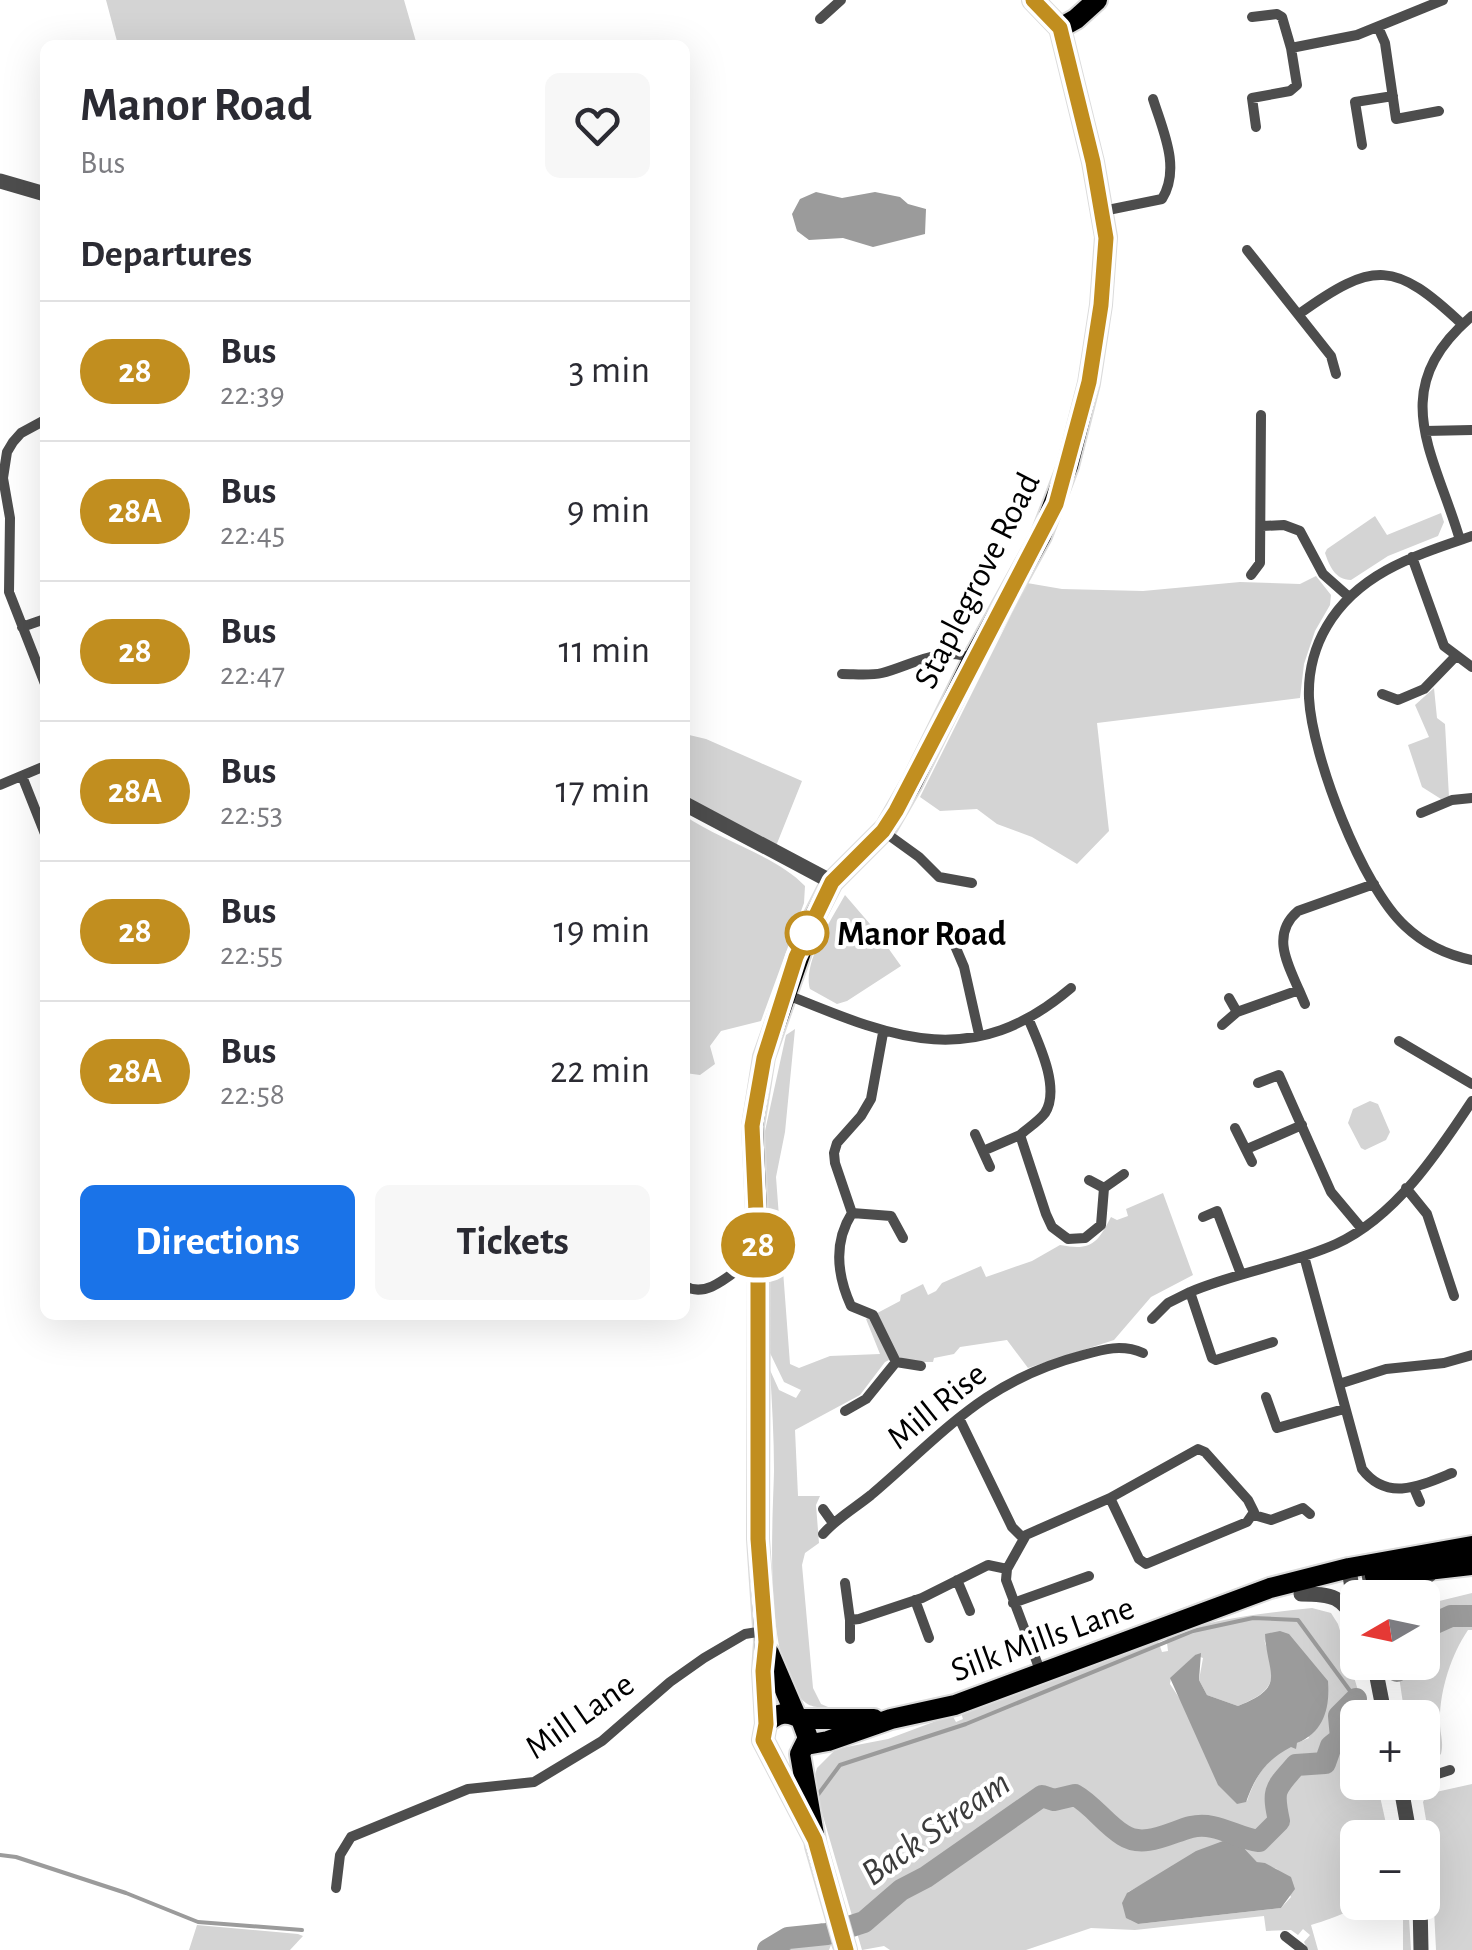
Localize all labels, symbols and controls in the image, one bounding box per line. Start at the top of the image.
button: heart [545,73,650,178]
text: Manor Road [80,82,312,130]
text: Bus [80,147,125,179]
text: Departures [80,236,252,274]
text: Bus [220,333,276,371]
text: 3 min [569,352,650,390]
text: 28 [118,354,152,389]
text: 22:39 [220,378,285,410]
street label: Staplegrove Road [908,467,1047,694]
text: Bus [220,473,276,511]
text: 9 min [567,492,650,530]
text: 28A [108,494,162,529]
text: 22:45 [220,518,285,550]
text: Bus [220,613,276,651]
text: 11 min [558,632,650,670]
text: 28 [118,634,152,669]
text: 22:47 [220,658,285,690]
text: Bus [220,753,276,791]
text: 17 min [556,772,650,810]
text: 28A [108,774,162,809]
text: 22:53 [220,798,283,830]
text: Bus [220,893,276,931]
text: 19 min [554,912,650,950]
marker: Manor Road [786,912,828,954]
text: 28 [118,914,152,949]
place label: Manor Road [837,917,1006,952]
text: 22:55 [220,938,283,970]
text: Bus [220,1033,276,1071]
text: 22 min [550,1052,650,1090]
text: 28A [108,1054,162,1089]
text: 22:58 [220,1078,285,1110]
button: Directions [80,1185,355,1300]
button: Tickets [375,1185,650,1300]
line badge: 28 [713,1212,803,1278]
text: 28 [741,1228,775,1263]
street label: Mill Rise [881,1356,993,1456]
north arrow [1340,1580,1440,1680]
map controls [1340,1580,1440,1920]
street label: Silk Mills Lane [946,1590,1139,1689]
street label: Mill Lane [519,1666,641,1766]
button: + [1340,1700,1440,1800]
water label: Back Stream [855,1764,1017,1894]
button: − [1340,1820,1440,1920]

